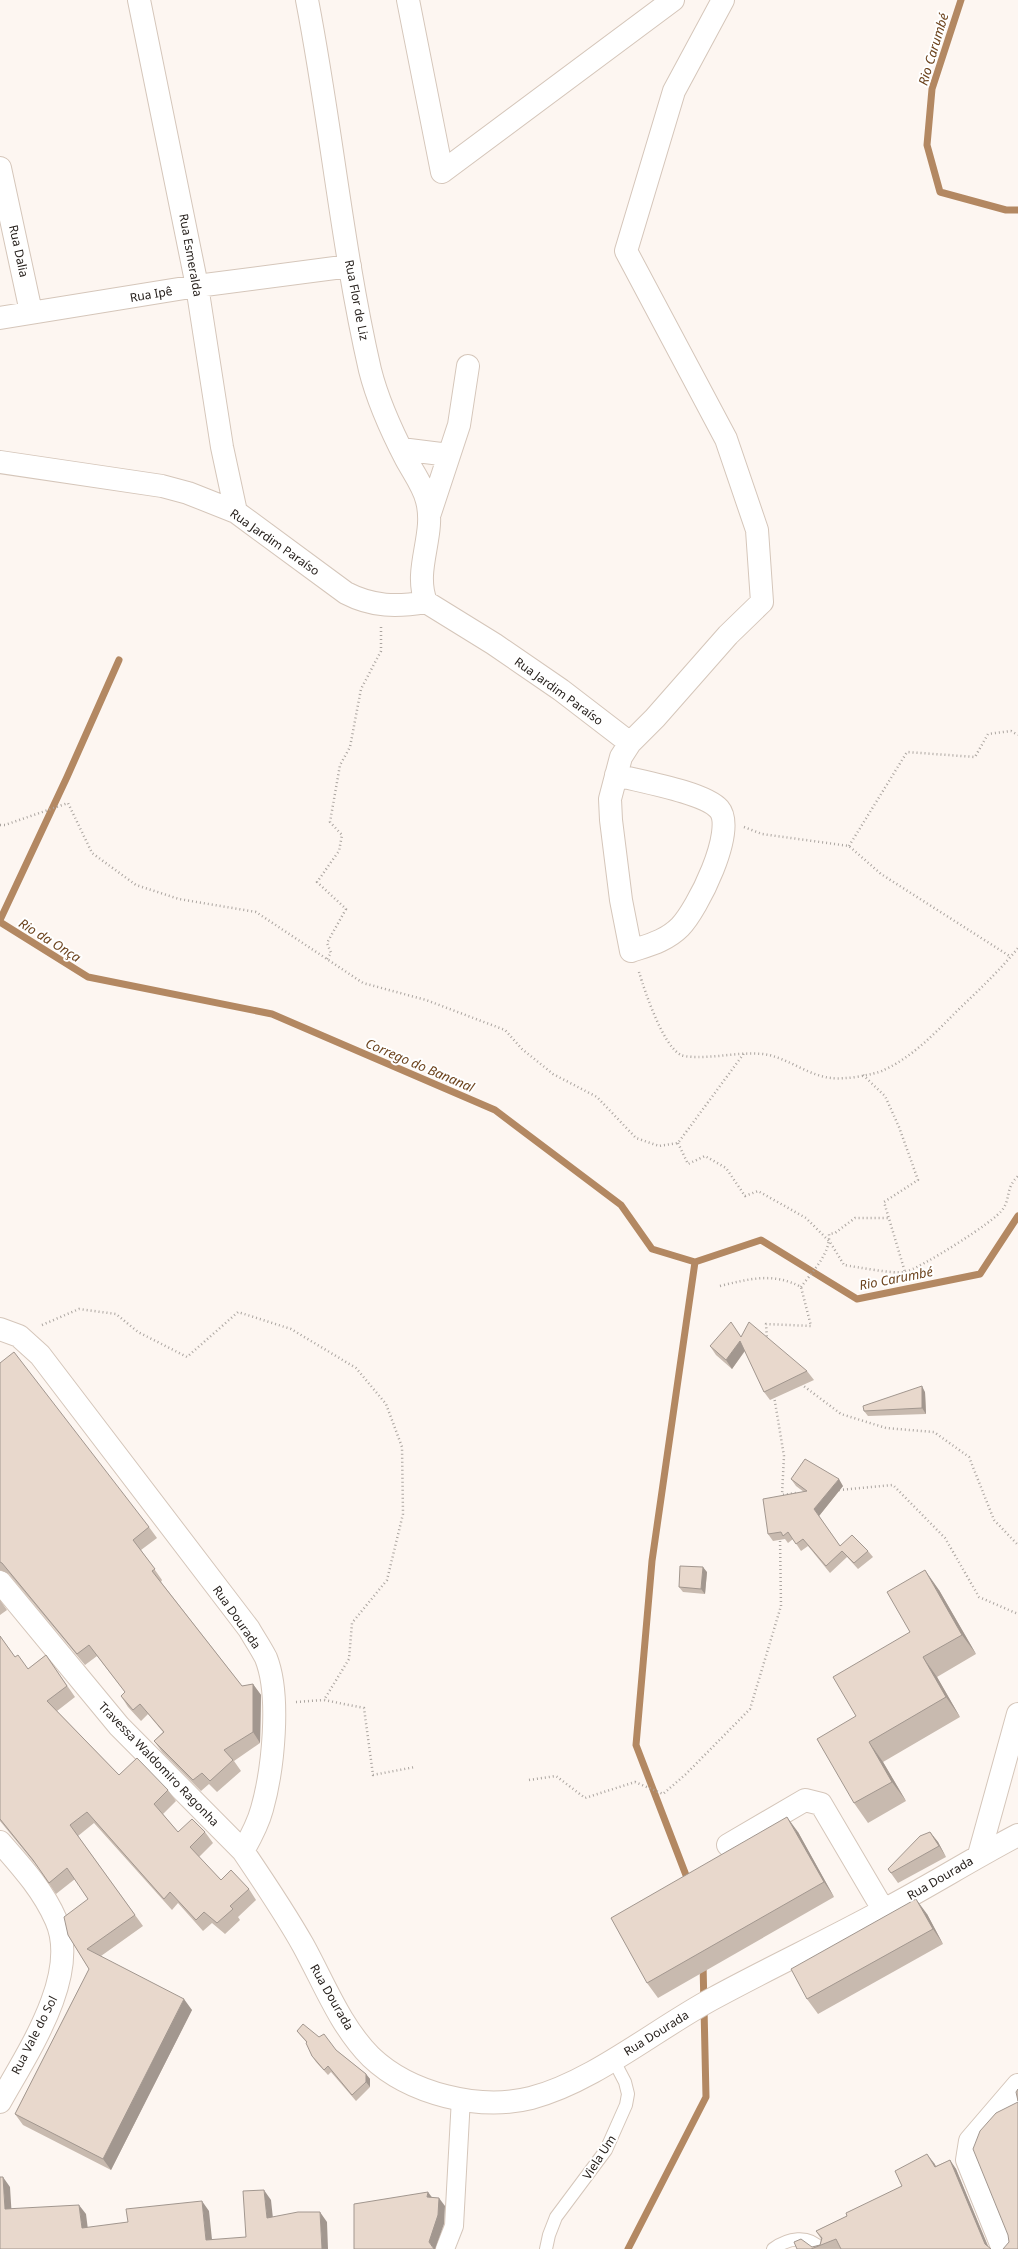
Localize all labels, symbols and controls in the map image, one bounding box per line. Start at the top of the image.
water label: Rio Carumbé [913,10,953,87]
street label: Rua Esmeralda [175,212,207,298]
street label: Rua Dalia [5,223,33,279]
street label: Rua Flor de Liz [341,258,373,342]
street label: Rua Ipê [128,282,174,306]
street label: Rua Jardim Paraíso [227,505,323,579]
street label: Rua Jardim Paraíso [511,653,607,729]
water label: Rio da Onça [16,914,85,966]
water label: Corrego do Bananal [363,1034,478,1096]
water label: Rio Carumbé [858,1262,935,1294]
street label: Rua Dourada [209,1582,265,1652]
street label: Travessa Waldomiro Ragonha [95,1698,223,1830]
street label: Rua Dourada [904,1852,976,1904]
street label: Rua Dourada [306,1961,358,2033]
street label: Rua Vale do Sol [7,1993,61,2077]
street label: Rua Dourada [620,2006,692,2060]
street label: Viela Um [578,2131,620,2183]

